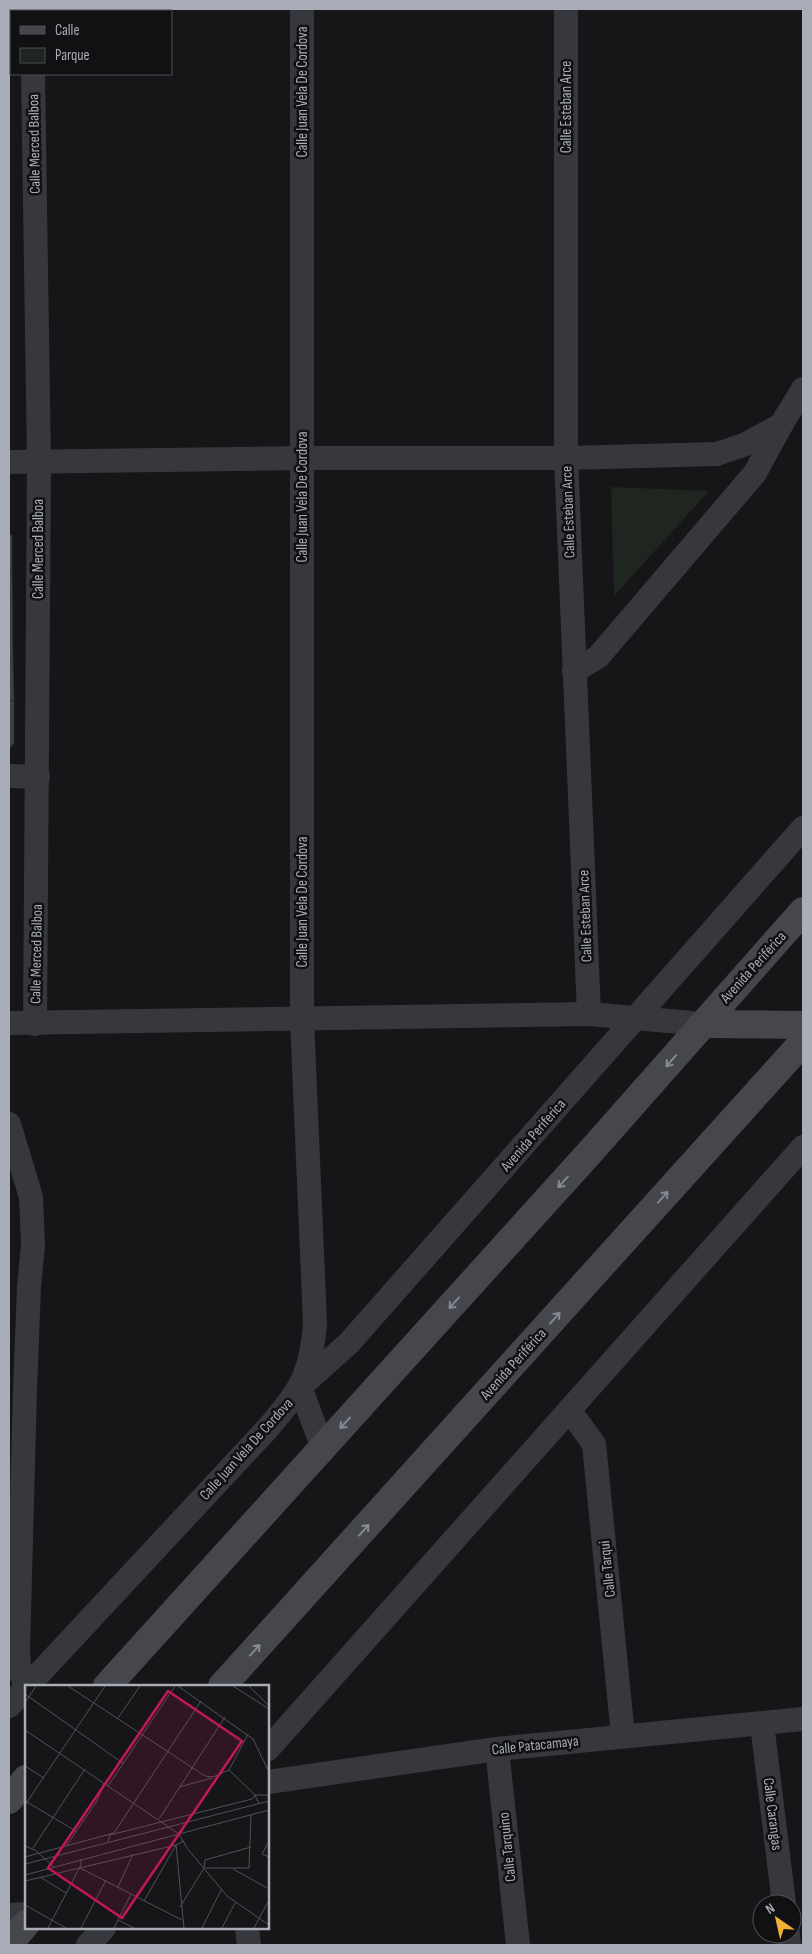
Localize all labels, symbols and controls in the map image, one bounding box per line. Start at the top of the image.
legend [10,10,172,75]
text: Calle [55,21,79,40]
street label: Calle Juan Vela De Cordova [293,26,312,157]
text: Parque [55,46,90,65]
street label: Calle Esteban Arce [557,61,576,153]
street label: Calle Merced Balboa [24,94,45,194]
street label: Calle Juan Vela De Cordova [293,431,312,562]
street label: Calle Esteban Arce [557,465,580,558]
street label: Calle Merced Balboa [29,499,48,599]
street label: Calle Juan Vela De Cordova [293,836,312,967]
street label: Calle Esteban Arce [574,869,597,962]
street label: Calle Merced Balboa [26,904,47,1004]
street label: Avenida Periférica [716,927,791,1008]
one-way arrow [665,1054,676,1067]
street label: Avenida Periferica [496,1095,570,1176]
one-way arrow [557,1176,569,1189]
one-way arrow [658,1191,669,1204]
one-way arrow [448,1296,460,1309]
one-way arrow [549,1311,561,1324]
street label: Avenida Periférica [476,1324,551,1405]
street label: Calle Juan Vela De Cordova [196,1394,297,1504]
one-way arrow [339,1417,351,1430]
one-way arrow [358,1523,370,1536]
street label: Calle Tarqui [595,1539,620,1598]
one-way arrow [249,1644,261,1657]
inset map [25,1685,269,1929]
street label: Calle Patacamaya [491,1731,580,1760]
street label: Calle Carangas [759,1777,786,1851]
street label: Calle Tarquino [494,1811,521,1883]
north arrow [752,1894,802,1944]
text: N [762,1899,778,1918]

